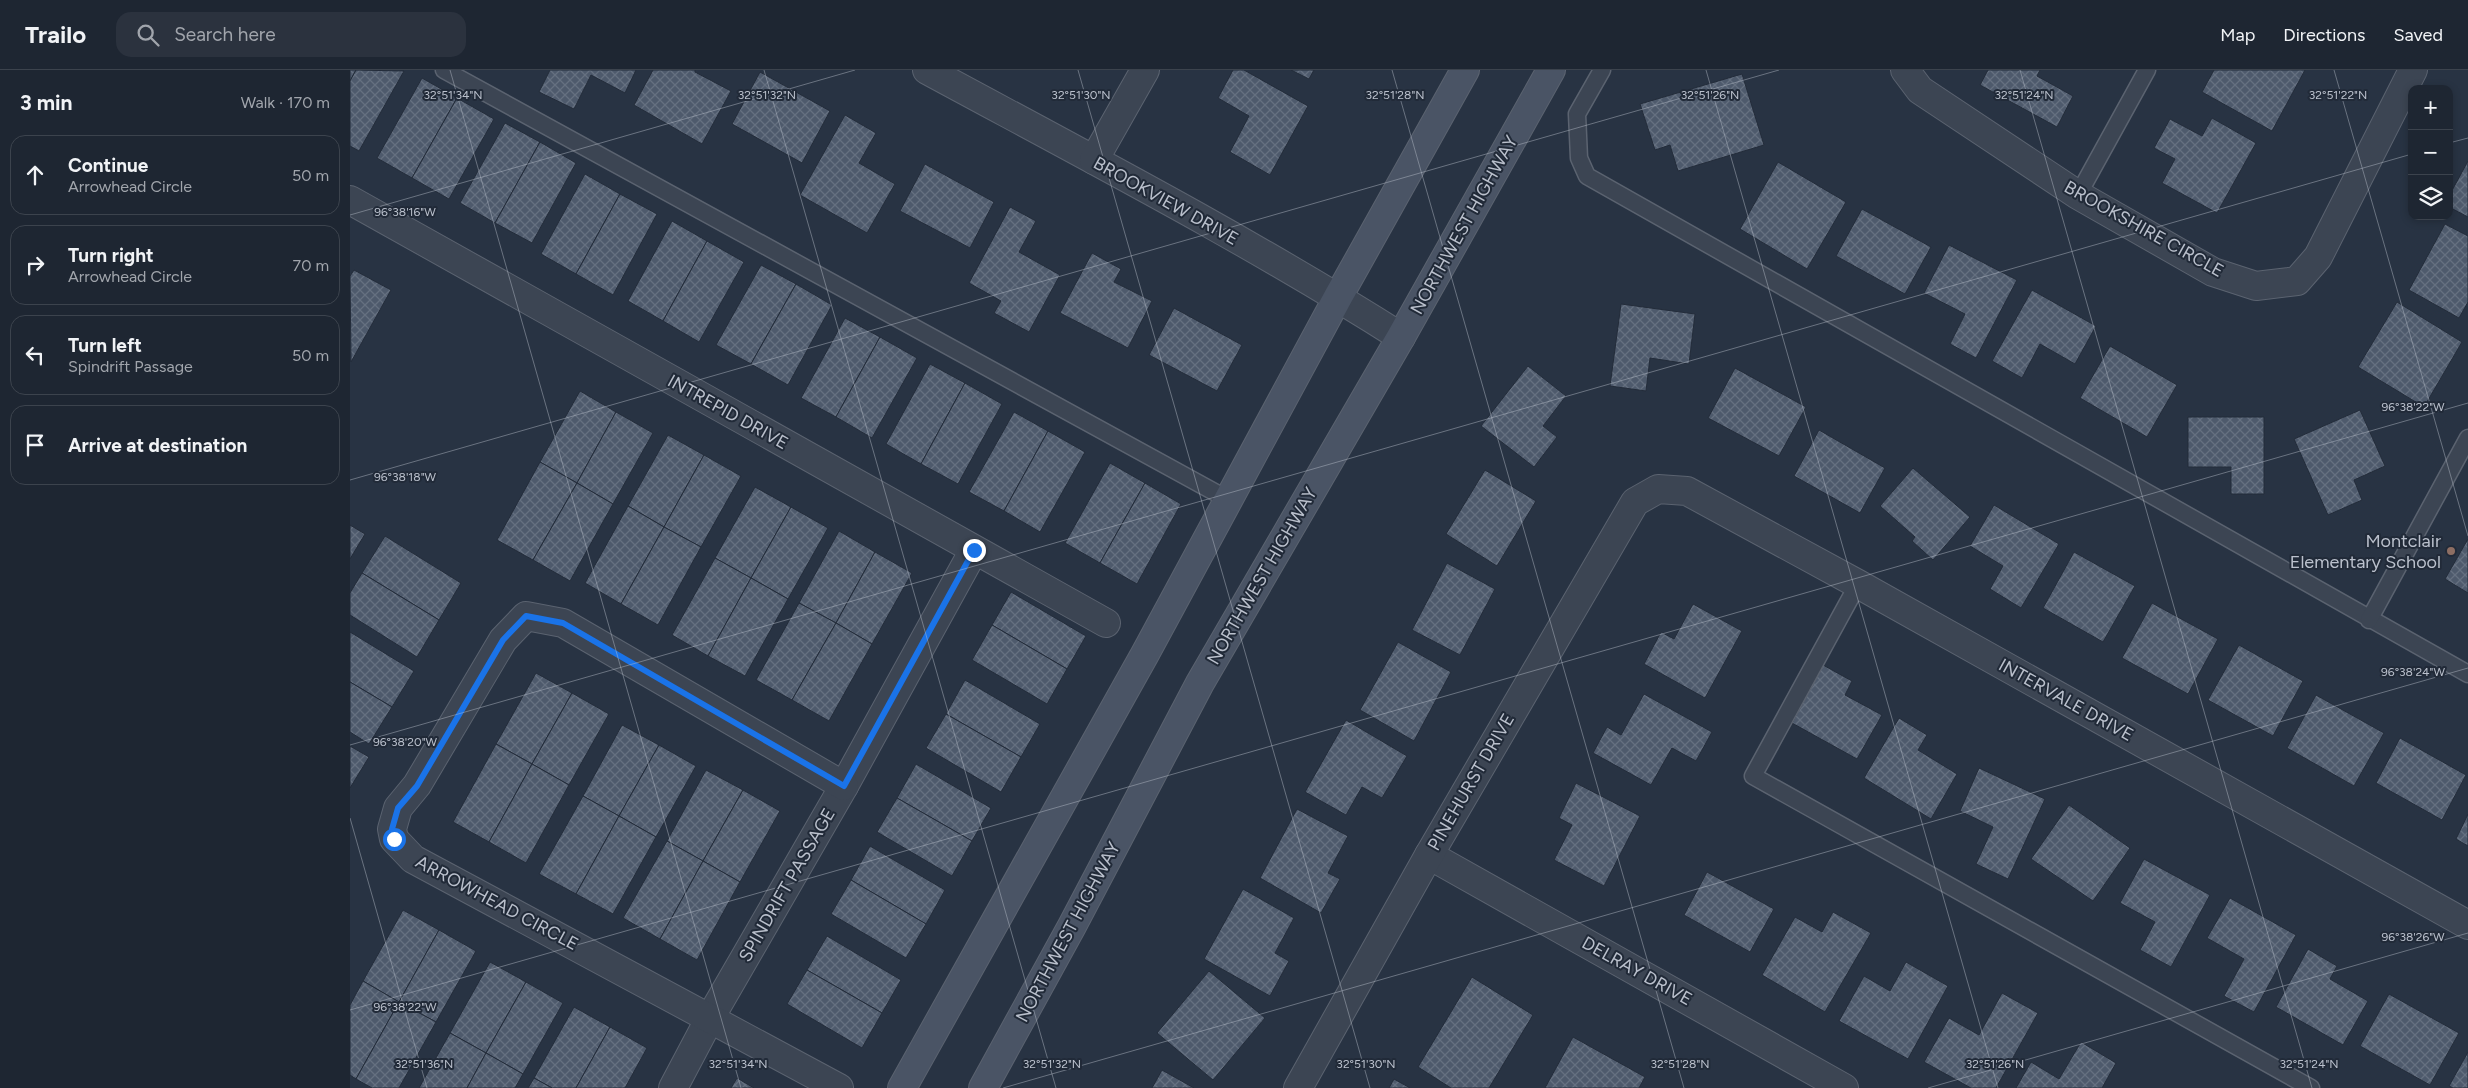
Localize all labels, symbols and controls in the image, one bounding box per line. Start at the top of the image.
search box [116,12,466,57]
text: Trailo [25,20,86,49]
icon: search [134,21,162,49]
text: Search here [174,23,276,46]
text: Map [2220,24,2255,46]
text: Directions [2283,24,2365,46]
text: Saved [2393,24,2443,46]
map controls [2408,85,2453,220]
button: + [2408,85,2453,130]
text: 32°51'34"N [423,88,483,102]
text: 32°51'32"N [738,88,796,102]
text: 32°51'30"N [1051,88,1111,102]
text: 32°51'28"N [1365,88,1425,102]
text: 32°51'26"N [1681,88,1739,102]
text: 32°51'24"N [1994,88,2054,102]
text: 32°51'22"N [2309,88,2367,102]
text: 3 min [20,90,72,115]
text: Walk · 170 m [241,93,330,112]
button: − [2408,130,2453,175]
street label: NORTHWEST HIGHWAY [1406,132,1522,318]
street label: BROOKVIEW DRIVE [1090,152,1242,250]
text: Continue [68,154,148,177]
icon: ahead [21,161,49,189]
text: 50 m [292,166,329,185]
button: layers [2408,175,2453,220]
street label: BROOKSHIRE CIRCLE [2060,176,2228,282]
text: Arrowhead Circle [68,177,192,196]
text: 96°38'16"W [374,205,436,219]
text: Turn right [68,244,154,267]
icon: right [21,251,49,279]
text: 70 m [293,256,329,275]
text: Arrowhead Circle [68,267,192,286]
text: Turn left [68,334,142,357]
icon: left [21,341,49,369]
text: 50 m [292,346,329,365]
text: Spindrift Passage [68,357,193,376]
street label: INTREPID DRIVE [664,370,792,454]
text: 96°38'22"W [2381,400,2445,414]
icon: arrive [21,431,49,459]
text: Arrive at destination [68,434,247,457]
text: 96°38'18"W [374,470,436,484]
street label: NORTHWEST HIGHWAY [1202,483,1322,669]
place label: Montclair Elementary School [2290,530,2441,573]
route end [963,539,986,562]
marker: Montclair Elementary School [2445,545,2457,557]
street label: INTERVALE DRIVE [1995,654,2137,746]
text: 96°38'24"W [2381,665,2445,679]
street label: PINEHURST DRIVE [1423,710,1519,854]
text: 96°38'20"W [373,735,438,749]
street label: SPINDRIFT PASSAGE [734,804,840,966]
route start [383,828,406,851]
street label: NORTHWEST HIGHWAY [1011,838,1125,1026]
street label: ARROWHEAD CIRCLE [412,851,582,955]
text: 96°38'26"W [2381,930,2445,944]
street label: DELRAY DRIVE [1578,932,1696,1010]
text: 96°38'22"W [373,1000,437,1014]
text: 32°51'36"N [395,1057,453,1071]
text: 32°51'34"N [708,1057,768,1071]
text: 32°51'32"N [1023,1057,1081,1071]
text: 32°51'30"N [1336,1057,1396,1071]
text: 32°51'28"N [1650,1057,1710,1071]
text: 32°51'26"N [1966,1057,2024,1071]
text: 32°51'24"N [2279,1057,2339,1071]

